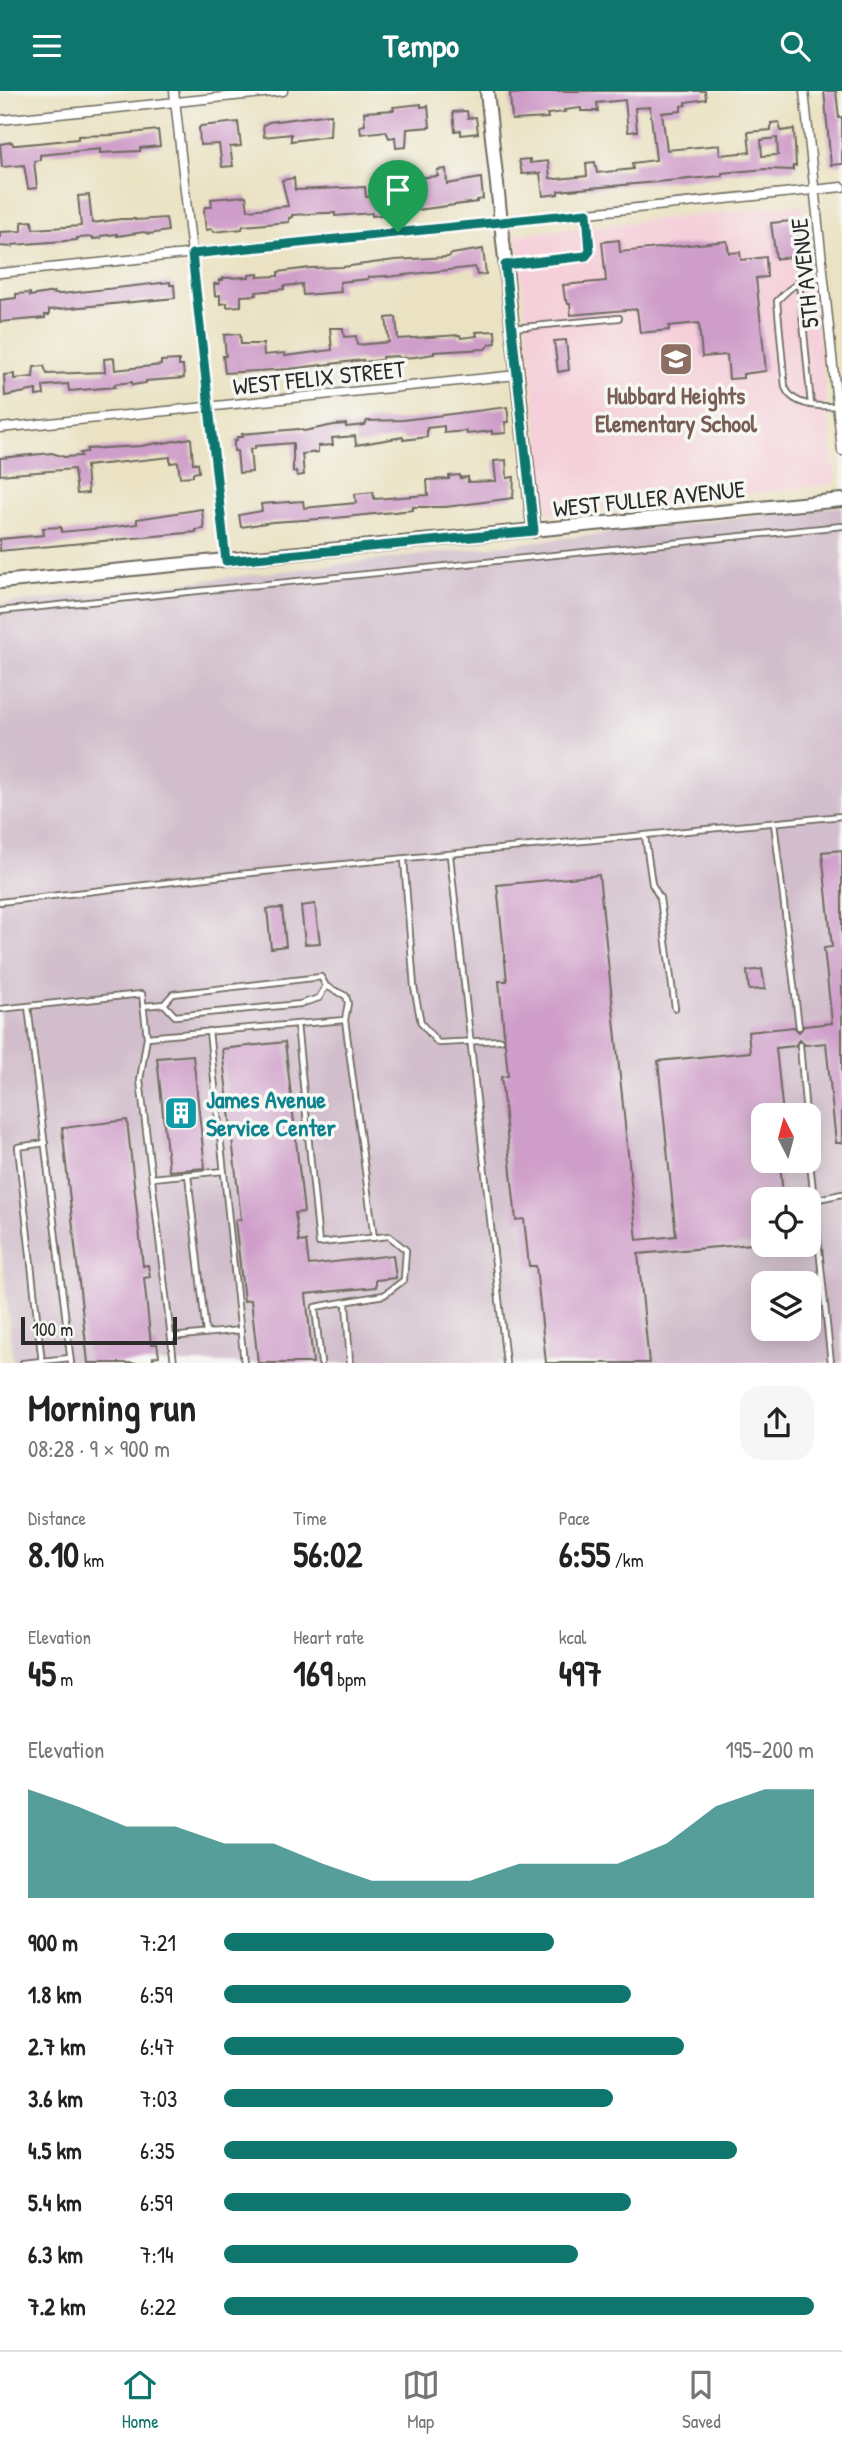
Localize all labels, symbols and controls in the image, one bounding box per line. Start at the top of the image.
text: Tempo [383,24,459,67]
icon: menu [28,27,66,65]
icon: search [776,27,814,65]
pin [368,160,428,232]
icon: arrive [379,171,417,209]
street label: 5TH AVENUE [782,216,826,330]
school or university icon: Hubbard Heights Elementary School [657,340,695,378]
street label: WEST FELIX STREET [231,352,407,402]
place label: Hubbard Heights Elementary School [595,379,758,440]
street label: WEST FULLER AVENUE [552,472,747,524]
place label: James Avenue Service Center [206,1083,337,1143]
building icon: James Avenue Service Center [162,1094,200,1132]
north arrow [751,1103,821,1173]
map controls [751,1103,821,1341]
button: locate [751,1187,821,1257]
button: layers [751,1271,821,1341]
scale bar [21,1314,177,1346]
text: 100 m [32,1316,73,1342]
text: Morning run [28,1381,196,1433]
button: share [740,1386,814,1460]
text: 08:28 · 9 × 900 m [28,1433,170,1464]
text: Distance [28,1505,86,1531]
text: Time [293,1505,327,1531]
text: Pace [559,1505,590,1531]
text: 8.10 [28,1531,79,1578]
text: 56:02 [293,1531,362,1578]
text: 6:55 [559,1531,610,1578]
text: km [79,1547,104,1573]
text: /km [610,1547,644,1573]
text: Elevation [28,1624,91,1650]
text: Heart rate [293,1624,364,1650]
text: kcal [559,1624,586,1650]
text: 45 [28,1650,56,1697]
text: 169 [293,1650,333,1697]
text: 497 [559,1650,602,1697]
text: m [56,1666,73,1692]
text: bpm [333,1666,366,1692]
text: Elevation [28,1734,104,1765]
text: 195–200 m [726,1734,814,1765]
text: 900 m [28,1927,78,1958]
text: 7:21 [140,1927,176,1958]
text: 1.8 km [28,1979,82,2010]
text: 6:59 [140,1979,173,2010]
text: 2.7 km [28,2031,86,2062]
text: 6:47 [140,2031,175,2062]
text: 3.6 km [28,2083,83,2114]
text: 7:03 [140,2083,177,2114]
text: 4.5 km [28,2135,82,2166]
text: 6:35 [140,2135,175,2166]
text: 5.4 km [28,2187,82,2218]
text: 6:59 [140,2187,173,2218]
text: 6.3 km [28,2239,83,2270]
text: 7:14 [140,2239,174,2270]
text: 7.2 km [28,2291,86,2322]
text: 6:22 [140,2291,176,2322]
tab: Home [121,2366,159,2434]
tab: Map [402,2366,440,2434]
tab: Saved [682,2366,721,2434]

